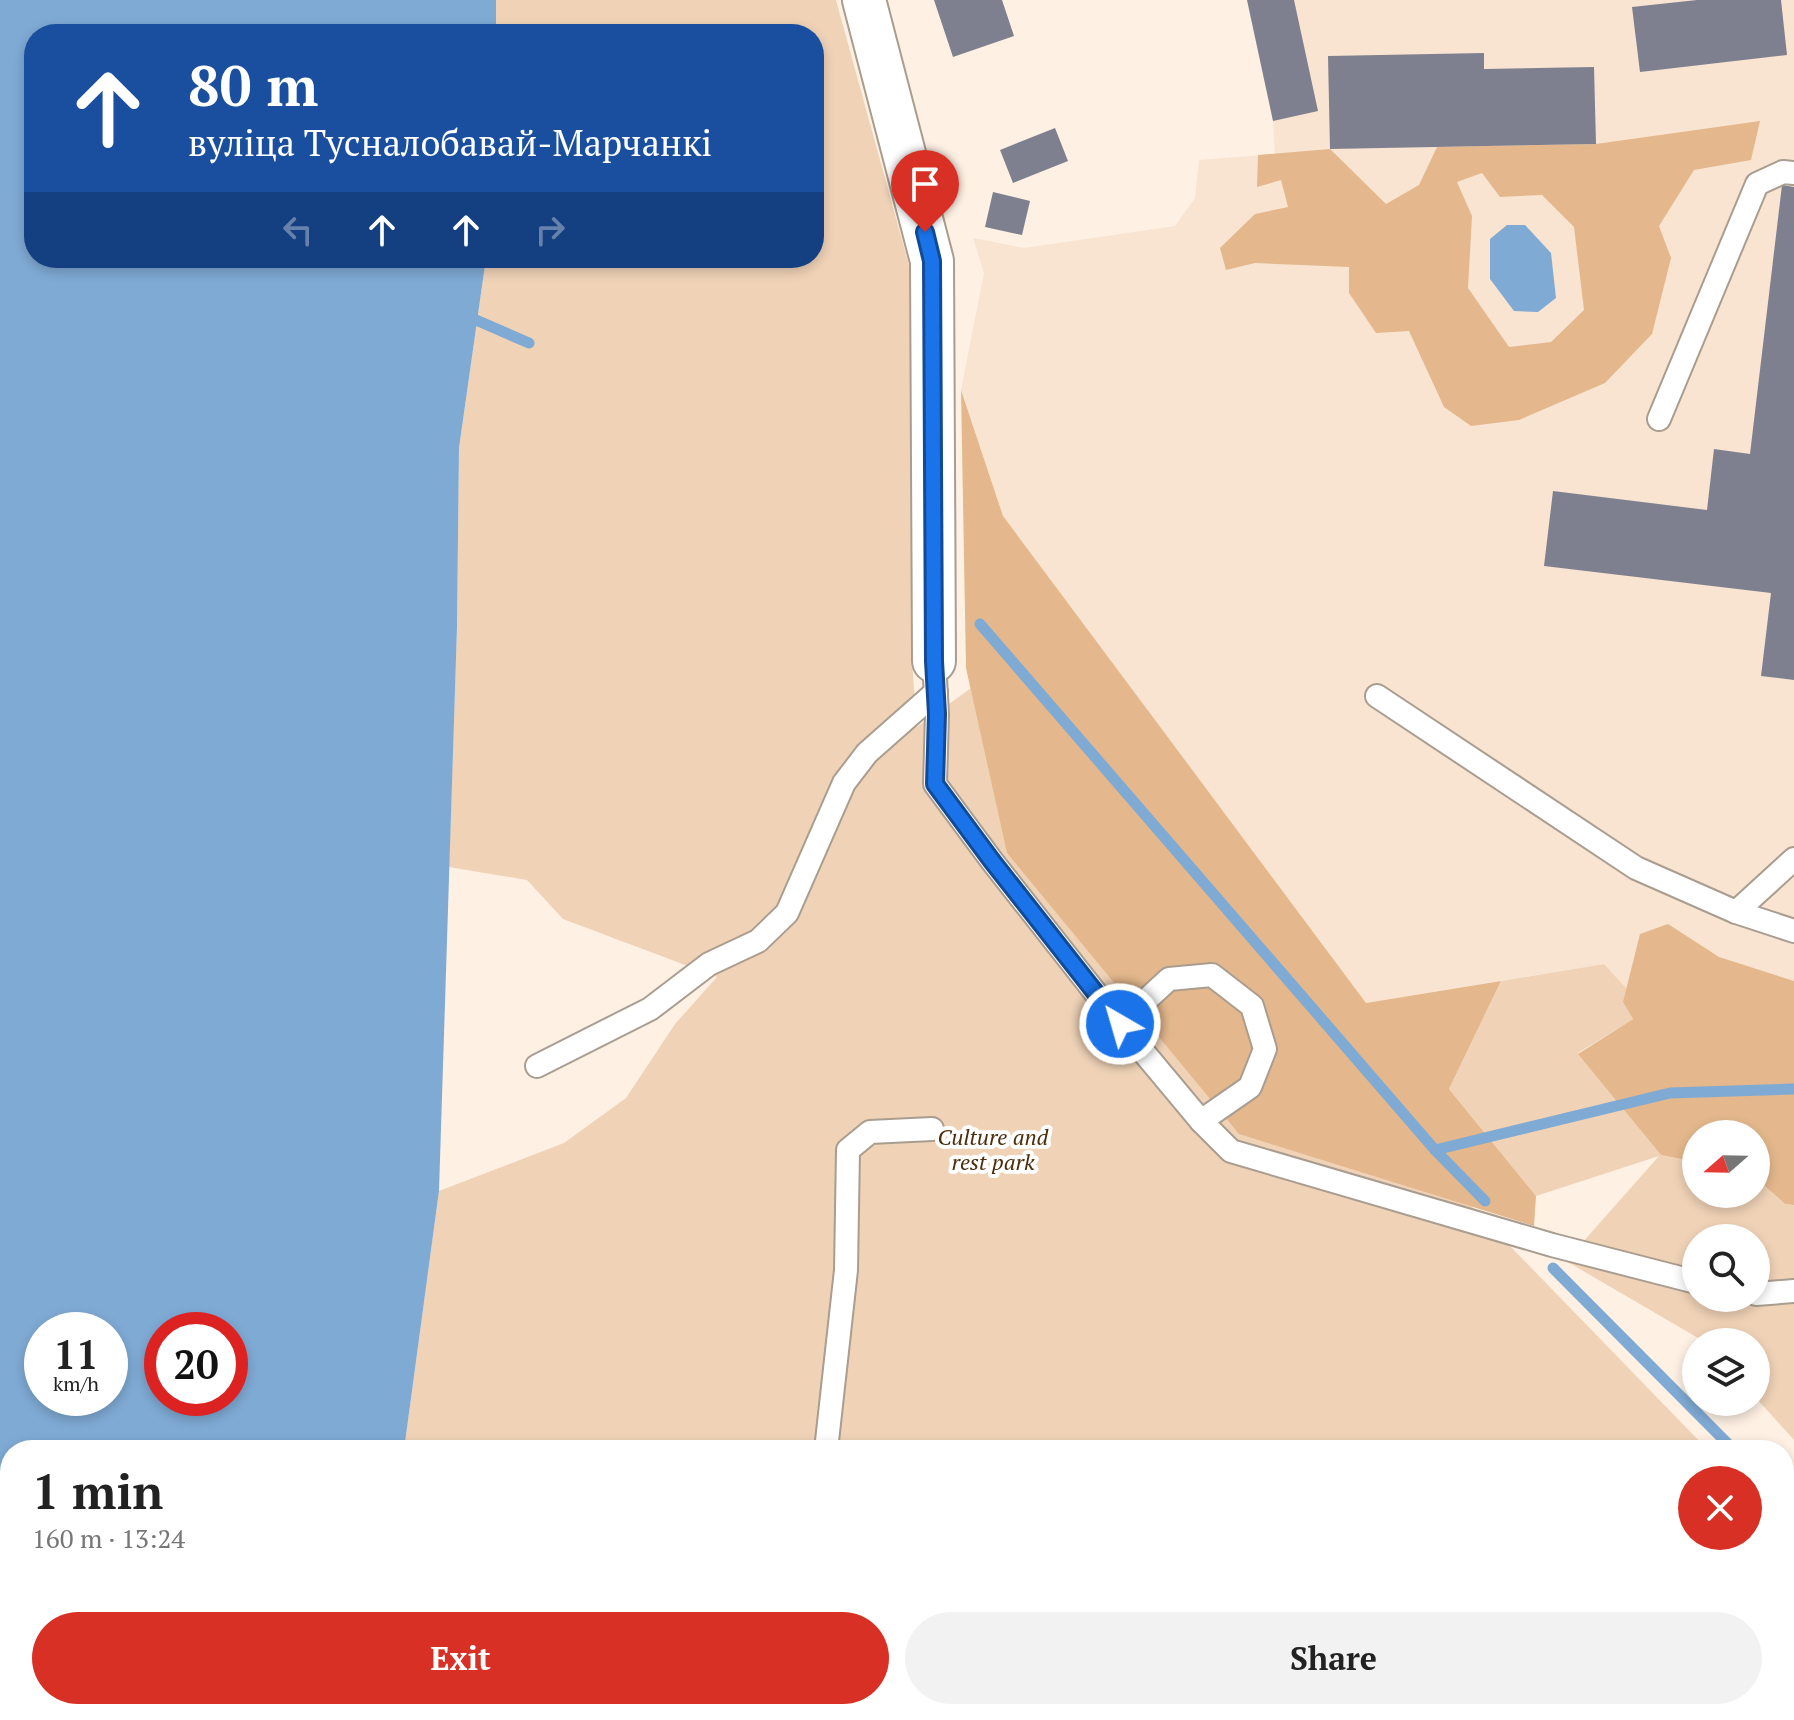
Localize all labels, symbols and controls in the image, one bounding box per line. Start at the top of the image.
text: 80 m [188,48,318,122]
icon: ahead [56,56,160,160]
text: вуліца Тусналобавай-Марчанкі [188,119,712,166]
pin [891,150,959,232]
icon: arrive [903,162,947,206]
icon: left [276,208,320,252]
icon: ahead [360,208,404,252]
icon: ahead [444,208,488,252]
icon: right [528,208,572,252]
position arrow [1078,982,1162,1066]
north arrow [1682,1120,1770,1208]
map controls [1682,1120,1770,1416]
park label: Culture and rest park [938,1122,1050,1176]
button: search [1682,1224,1770,1312]
speed limit sign: 20 [144,1312,248,1416]
text: 11 [53,1327,99,1380]
button: layers [1682,1328,1770,1416]
text: km/h [53,1370,99,1397]
text: 1 min [32,1459,163,1523]
button: close [1678,1466,1762,1550]
text: 160 m · 13:24 [32,1521,185,1555]
button: Exit [32,1612,889,1704]
button: Share [905,1612,1762,1704]

